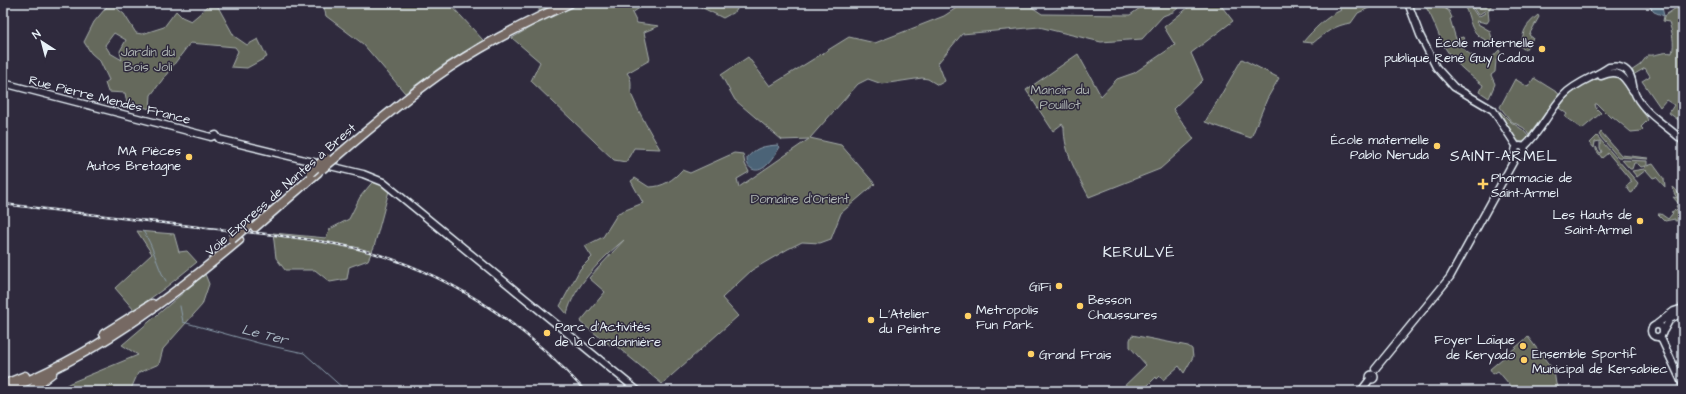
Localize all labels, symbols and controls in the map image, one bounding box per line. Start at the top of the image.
north arrow [22,22,62,62]
text: N [29,26,44,42]
place label: École maternelle publique René Guy Cadou [1384,34,1534,68]
park label: Jardin du Bois Joli [121,43,176,76]
marker: École maternelle publique René Guy Cadou [1537,44,1547,54]
street label: Rue Pierre Mendès France [27,71,193,129]
park label: Manoir du Pouillot [1031,81,1090,114]
street label: Voie Express de Nantes à Brest [201,119,360,260]
place label: École maternelle Pablo Neruda [1331,131,1429,164]
marker: École maternelle Pablo Neruda [1432,141,1442,151]
place label: MA Pièces Autos Bretagne [86,142,181,176]
district label: SAINT-ARMEL [1450,146,1558,167]
marker: MA Pièces Autos Bretagne [184,152,194,162]
place label: Pharmacie de Saint-Armel [1491,169,1572,202]
marker: Pharmacie de Saint-Armel [1478,179,1488,189]
park label: Domaine d'Orient [751,190,850,208]
place label: Les Hauts de Saint-Armel [1552,206,1632,239]
marker: Les Hauts de Saint-Armel [1635,216,1645,226]
district label: KERULVÉ [1103,242,1175,263]
place label: GiFi [1029,278,1051,296]
marker: GiFi [1054,281,1064,291]
place label: Besson Chaussures [1088,291,1158,324]
place label: Metropolis Fun Park [976,301,1039,334]
marker: Besson Chaussures [1075,301,1085,311]
place label: L'Atelier du Peintre [879,305,941,338]
marker: Metropolis Fun Park [963,311,973,321]
marker: L'Atelier du Peintre [866,315,876,325]
place label: Parc d'Activités de la Cardonnière [555,318,661,351]
water label: Le Ter [240,320,291,351]
marker: Parc d'Activités de la Cardonnière [542,328,552,338]
place label: Foyer Laïque de Keryado [1434,331,1516,365]
marker: Foyer Laïque de Keryado [1518,341,1528,351]
place label: Ensemble Sportif Municipal de Kersabiec [1532,345,1668,378]
place label: Grand Frais [1039,346,1112,364]
marker: Grand Frais [1026,349,1036,359]
marker: Ensemble Sportif Municipal de Kersabiec [1519,355,1529,365]

